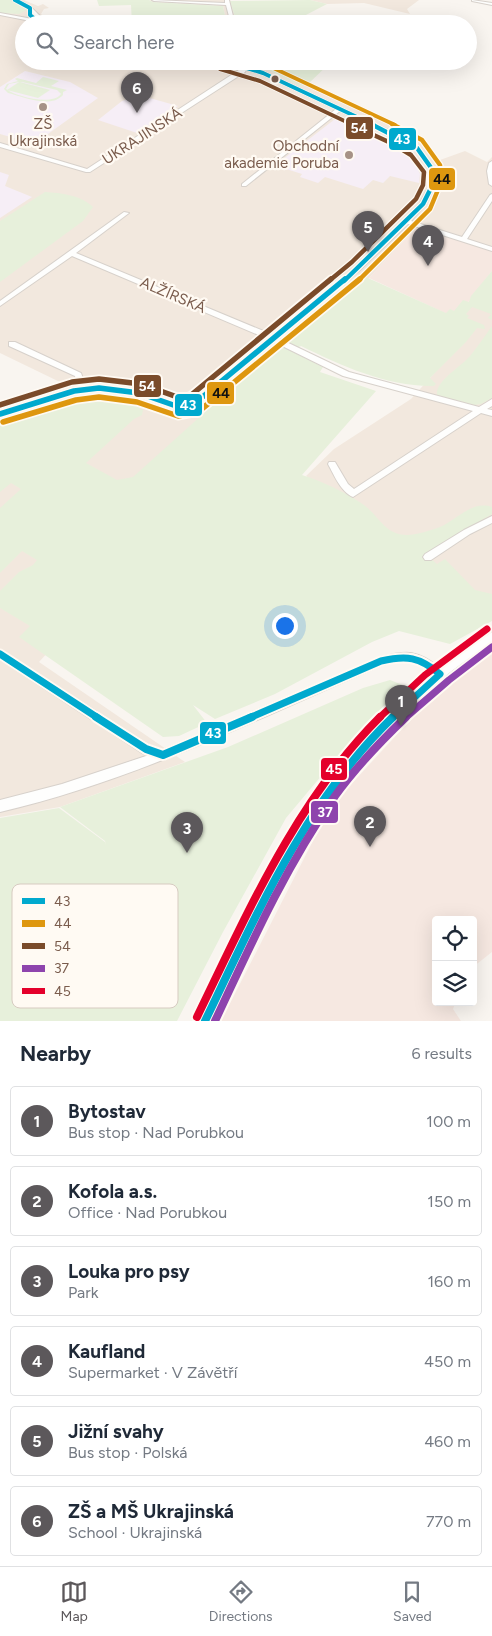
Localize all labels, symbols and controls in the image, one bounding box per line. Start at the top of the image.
search box [15,15,477,70]
icon: search [33,29,61,57]
text: Search here [73,31,175,54]
pin: 6 [121,72,153,113]
unlabelled marker [270,74,280,84]
marker: ZŠ Ukrajinská [37,101,49,113]
street label: UKRAJINSKÁ [99,104,185,168]
place label: ZŠ Ukrajinská [9,115,77,150]
line badge: 54 [345,116,374,140]
text: 54 [351,120,368,137]
line badge: 43 [388,127,417,151]
text: 43 [394,131,411,148]
place label: Obchodní akademie Poruba [224,137,341,172]
marker: Obchodní akademie Poruba [343,149,355,161]
line badge: 44 [428,167,456,191]
text: 44 [433,171,451,188]
pin: 5 [352,211,384,252]
pin: 4 [412,225,444,266]
street label: ALŽÍRSKÁ [137,273,209,317]
line badge: 54 [133,374,162,398]
text: 54 [139,378,156,395]
line badge: 44 [206,381,235,405]
text: 44 [212,385,230,402]
line badge: 43 [174,393,203,417]
text: 43 [180,397,197,414]
your location [272,613,298,639]
pin: 1 [385,685,417,726]
line badge: 43 [199,721,227,745]
text: 43 [205,725,222,742]
line badge: 45 [320,757,348,781]
text: 45 [326,761,343,778]
line badge: 37 [310,800,339,824]
text: 37 [317,804,333,821]
pin: 2 [354,806,386,847]
pin: 3 [171,812,203,853]
legend [12,884,178,1008]
text: 43 [54,893,70,910]
text: 44 [54,915,72,932]
map controls [432,916,477,1006]
button: locate [432,916,477,961]
text: 54 [54,938,71,955]
text: 37 [54,960,70,977]
button: layers [432,961,477,1006]
text: 45 [54,983,71,1000]
text: Nearby [20,1041,91,1066]
text: 6 results [411,1044,472,1063]
text: Bytostav [68,1100,146,1123]
text: 1 [34,1112,40,1131]
text: 100 m [426,1112,471,1131]
text: Bus stop · Nad Porubkou [68,1123,244,1142]
text: Kofola a.s. [68,1180,157,1203]
text: 2 [32,1192,42,1211]
text: 150 m [427,1192,471,1211]
text: Office · Nad Porubkou [68,1203,227,1222]
text: Louka pro psy [68,1260,190,1283]
text: 3 [33,1272,41,1291]
text: 160 m [428,1272,471,1291]
text: Park [68,1283,98,1302]
text: Kaufland [68,1340,145,1363]
text: 4 [32,1352,42,1371]
text: 450 m [424,1352,471,1371]
text: Supermarket · V Závětří [68,1363,237,1382]
text: Jižní svahy [68,1420,164,1443]
text: 5 [32,1432,42,1451]
text: 460 m [424,1432,471,1451]
text: Bus stop · Polská [68,1443,187,1462]
text: ZŠ a MŠ Ukrajinská [68,1500,234,1523]
text: 6 [32,1512,42,1531]
text: 770 m [426,1512,471,1531]
text: School · Ukrajinská [68,1523,202,1542]
tab: Map [60,1578,88,1625]
tab: Directions [209,1578,273,1625]
tab: Saved [393,1578,432,1625]

